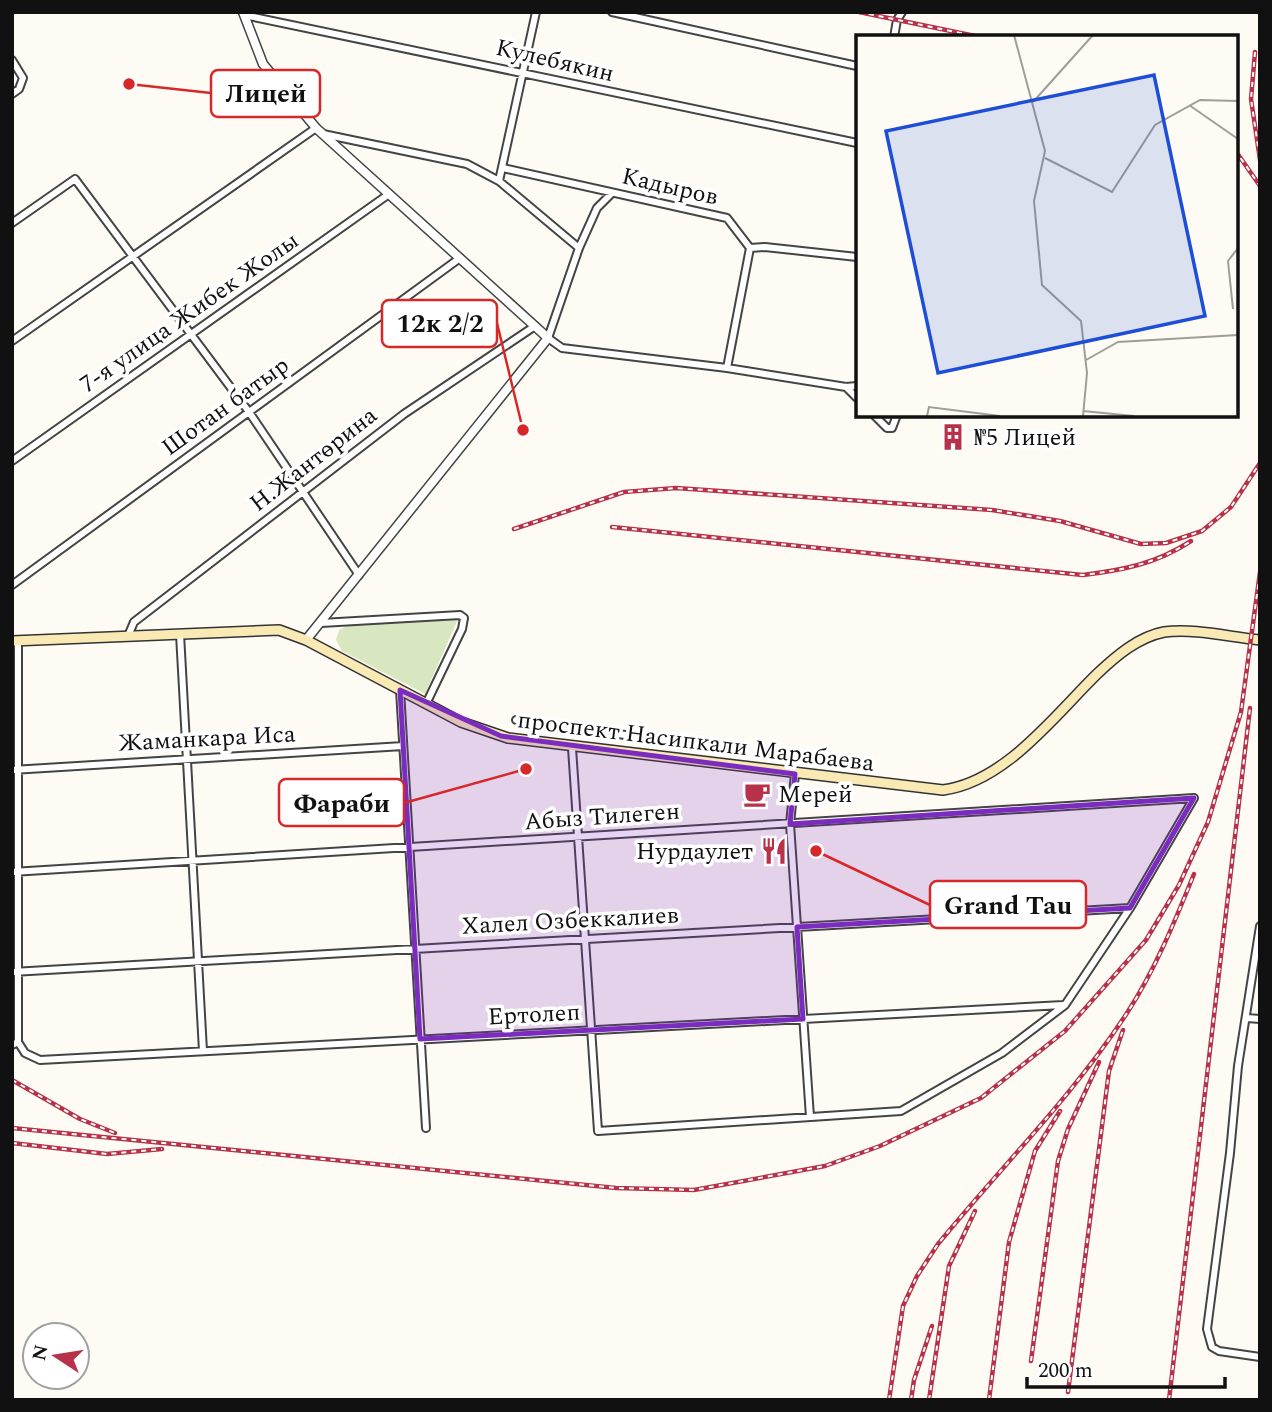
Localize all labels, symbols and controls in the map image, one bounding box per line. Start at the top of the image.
street label: Кулебякин [492,30,617,92]
inset map [856,35,1237,416]
callout: Лицей [211,70,320,117]
text: Лицей [225,74,307,114]
street label: Кадыров [618,158,721,216]
street label: 7-я улица Жибек Жолы [73,223,307,402]
callout: 12к 2/2 [382,300,497,347]
text: 12к 2/2 [396,304,484,344]
street label: Шотан батыр [154,348,297,465]
street label: Н.Жантөрина [242,398,385,521]
place label: №5 Лицей [974,420,1076,456]
building icon: №5 Лицей [938,422,968,452]
street label: проспект Насипкали Марабаева [515,702,877,782]
street label: Жаманкара Иса [117,716,297,762]
place label: Мерей [778,777,852,813]
callout: Фараби [279,779,404,826]
cafe icon: Мерей [742,779,772,809]
text: Фараби [294,784,390,824]
street label: Абыз Тилеген [523,794,681,840]
place label: Нурдаулет [636,834,753,870]
restaurant icon: Нурдаулет [759,836,789,866]
callout: Grand Tau [930,881,1086,928]
text: Grand Tau [944,886,1072,926]
street label: Халел Озбеккалиев [461,897,679,945]
street label: Ертолеп [487,995,581,1035]
north arrow [21,1321,91,1391]
text: N [25,1342,57,1363]
scale bar [1027,1346,1225,1390]
text: 200 m [1038,1355,1093,1387]

